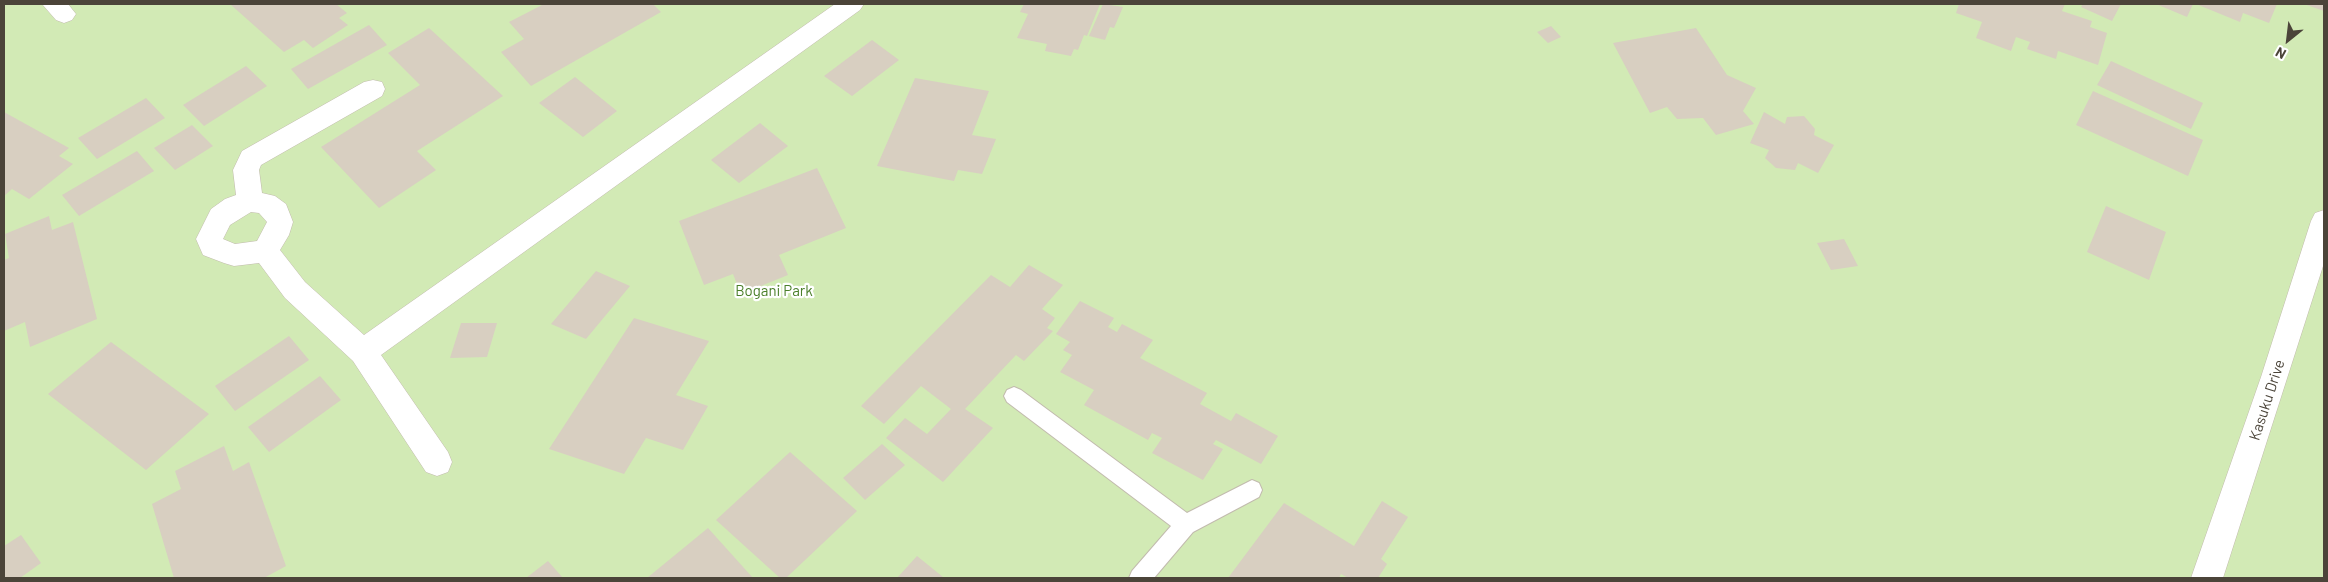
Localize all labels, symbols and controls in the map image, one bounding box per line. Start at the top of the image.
north arrow [2263,15,2313,65]
text: N [2272,44,2289,63]
park label: Bogani Park [735,282,813,300]
street label: Kasuku Drive [2245,357,2289,443]

